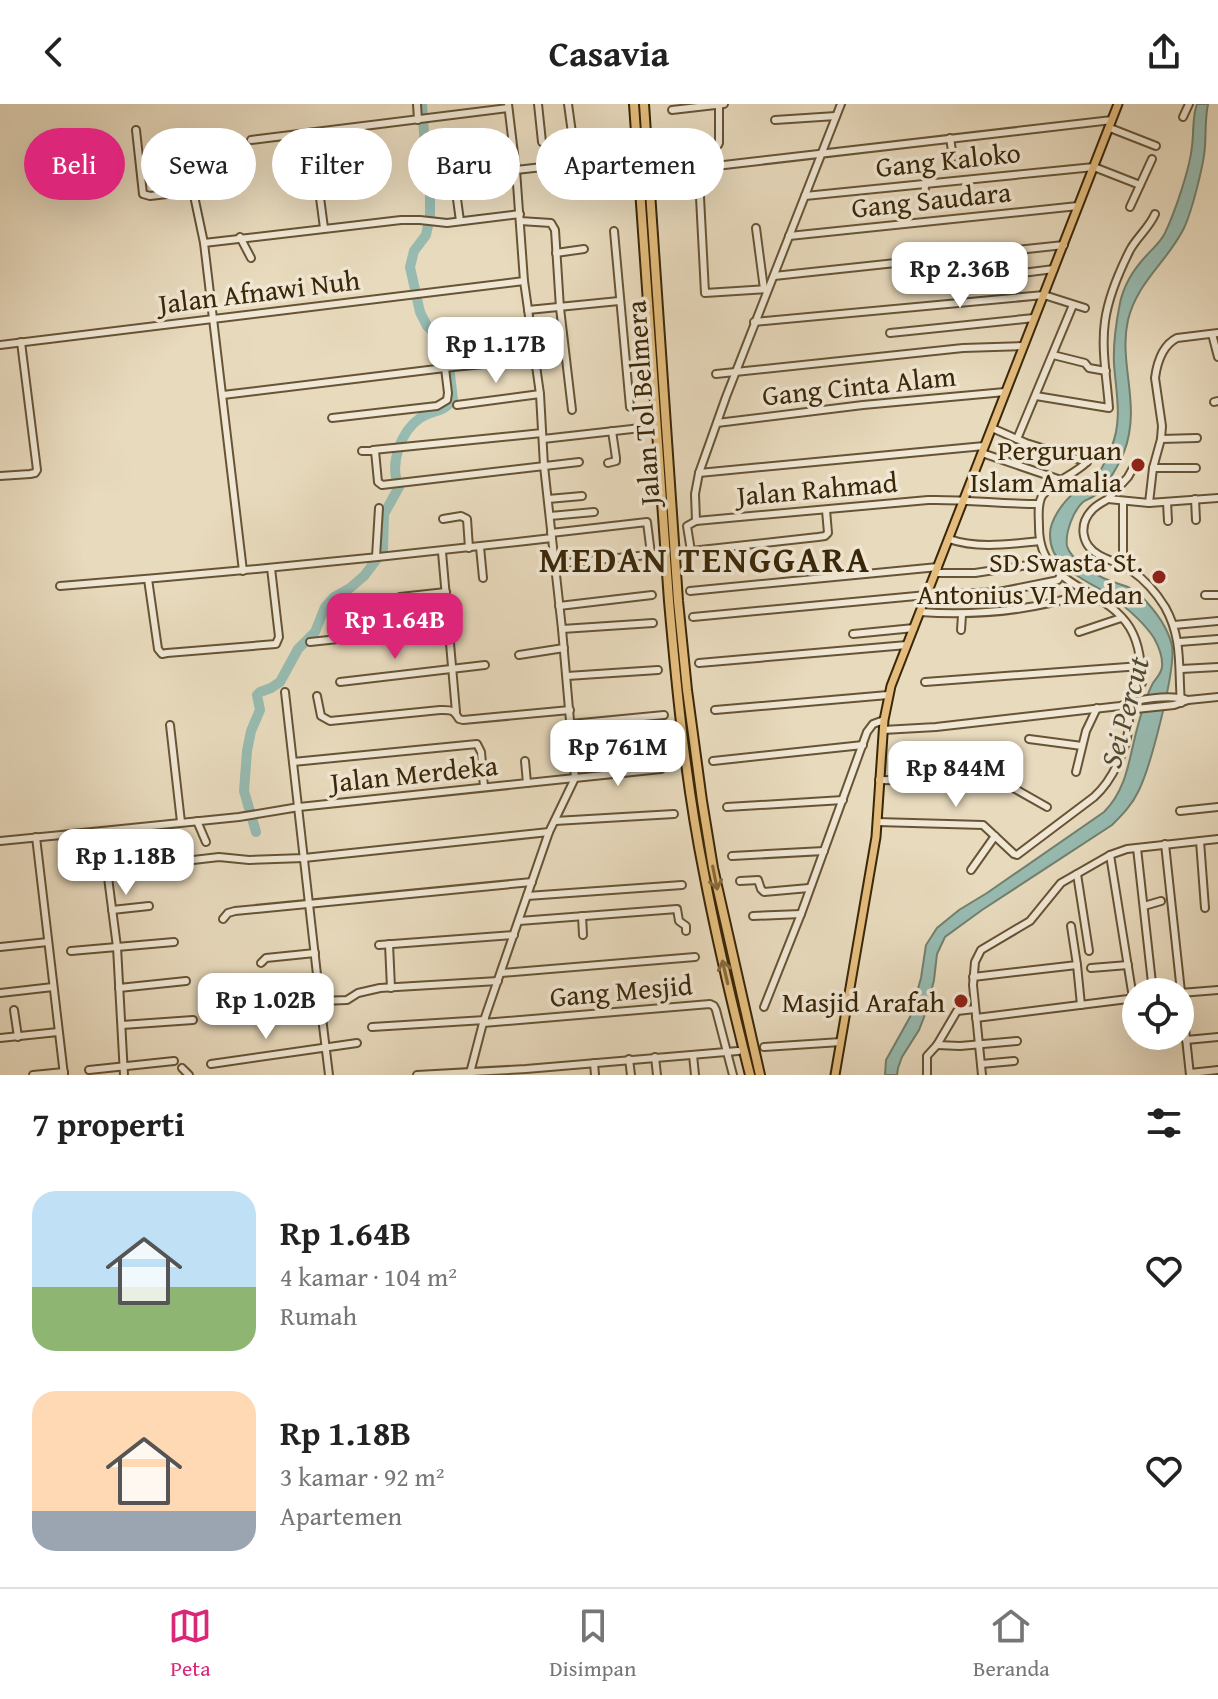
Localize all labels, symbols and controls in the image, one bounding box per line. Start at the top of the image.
text: Casavia [549,26,669,79]
icon: back [32,30,76,74]
icon: share [1142,30,1186,74]
chip: Beli [24,128,125,200]
chip: Sewa [141,128,256,200]
chip: Filter [272,128,392,200]
chip: Baru [408,128,520,200]
chip: Apartemen [536,128,724,200]
street label: Gang Kaloko [874,131,1022,187]
street label: Gang Saudara [849,170,1014,228]
pin: Rp 2.36B [877,242,1043,310]
text: Rp 2.36B [910,248,1010,287]
street label: Jalan Afnawi Nuh [153,258,362,324]
street label: Jalan Tol Belmera [614,298,670,510]
pin: Rp 1.17B [413,317,579,385]
text: Rp 1.17B [446,323,546,362]
street label: Gang Cinta Alam [760,354,958,416]
place label: Perguruan Islam Amalia [970,429,1123,502]
marker: Perguruan Islam Amalia [1129,456,1147,474]
street label: Jalan Rahmad [732,461,899,516]
district label: MEDAN TENGGARA [539,532,871,585]
place label: SD Swasta St. Antonius VI Medan [917,541,1143,614]
marker: SD Swasta St. Antonius VI Medan [1150,568,1168,586]
pin: Rp 1.64B [312,593,478,661]
text: Rp 1.64B [345,599,445,638]
water label: Sei Percut [1088,651,1160,773]
pin: Rp 761M [544,720,692,788]
text: Rp 761M [568,726,668,765]
pin: Rp 844M [882,741,1030,809]
street label: Jalan Merdeka [325,744,500,802]
text: Rp 844M [906,747,1006,786]
pin: Rp 1.18B [43,829,209,897]
text: Rp 1.18B [76,835,176,874]
one-way arrow [709,865,724,890]
one-way arrow [717,960,732,985]
street label: Gang Mesjid [548,963,694,1017]
pin: Rp 1.02B [183,973,349,1041]
map controls [1122,978,1194,1050]
button: locate [1122,978,1194,1050]
text: Rp 1.02B [216,979,316,1018]
place label: Masjid Arafah [782,981,945,1022]
marker: Masjid Arafah [952,992,970,1010]
text: 7 properti [32,1099,185,1148]
icon: filters [1142,1101,1186,1145]
text: Rp 1.64B [280,1208,411,1257]
icon: home [96,1223,192,1319]
icon: heart [1142,1249,1186,1293]
text: 4 kamar · 104 m² [280,1257,457,1296]
text: Rumah [280,1296,357,1335]
text: Rp 1.18B [280,1408,411,1457]
icon: home [96,1423,192,1519]
icon: heart [1142,1449,1186,1493]
text: 3 kamar · 92 m² [280,1457,445,1496]
text: Apartemen [280,1496,402,1535]
tab: Peta [168,1604,212,1684]
tab: Disimpan [549,1604,636,1684]
tab: Beranda [973,1604,1050,1684]

